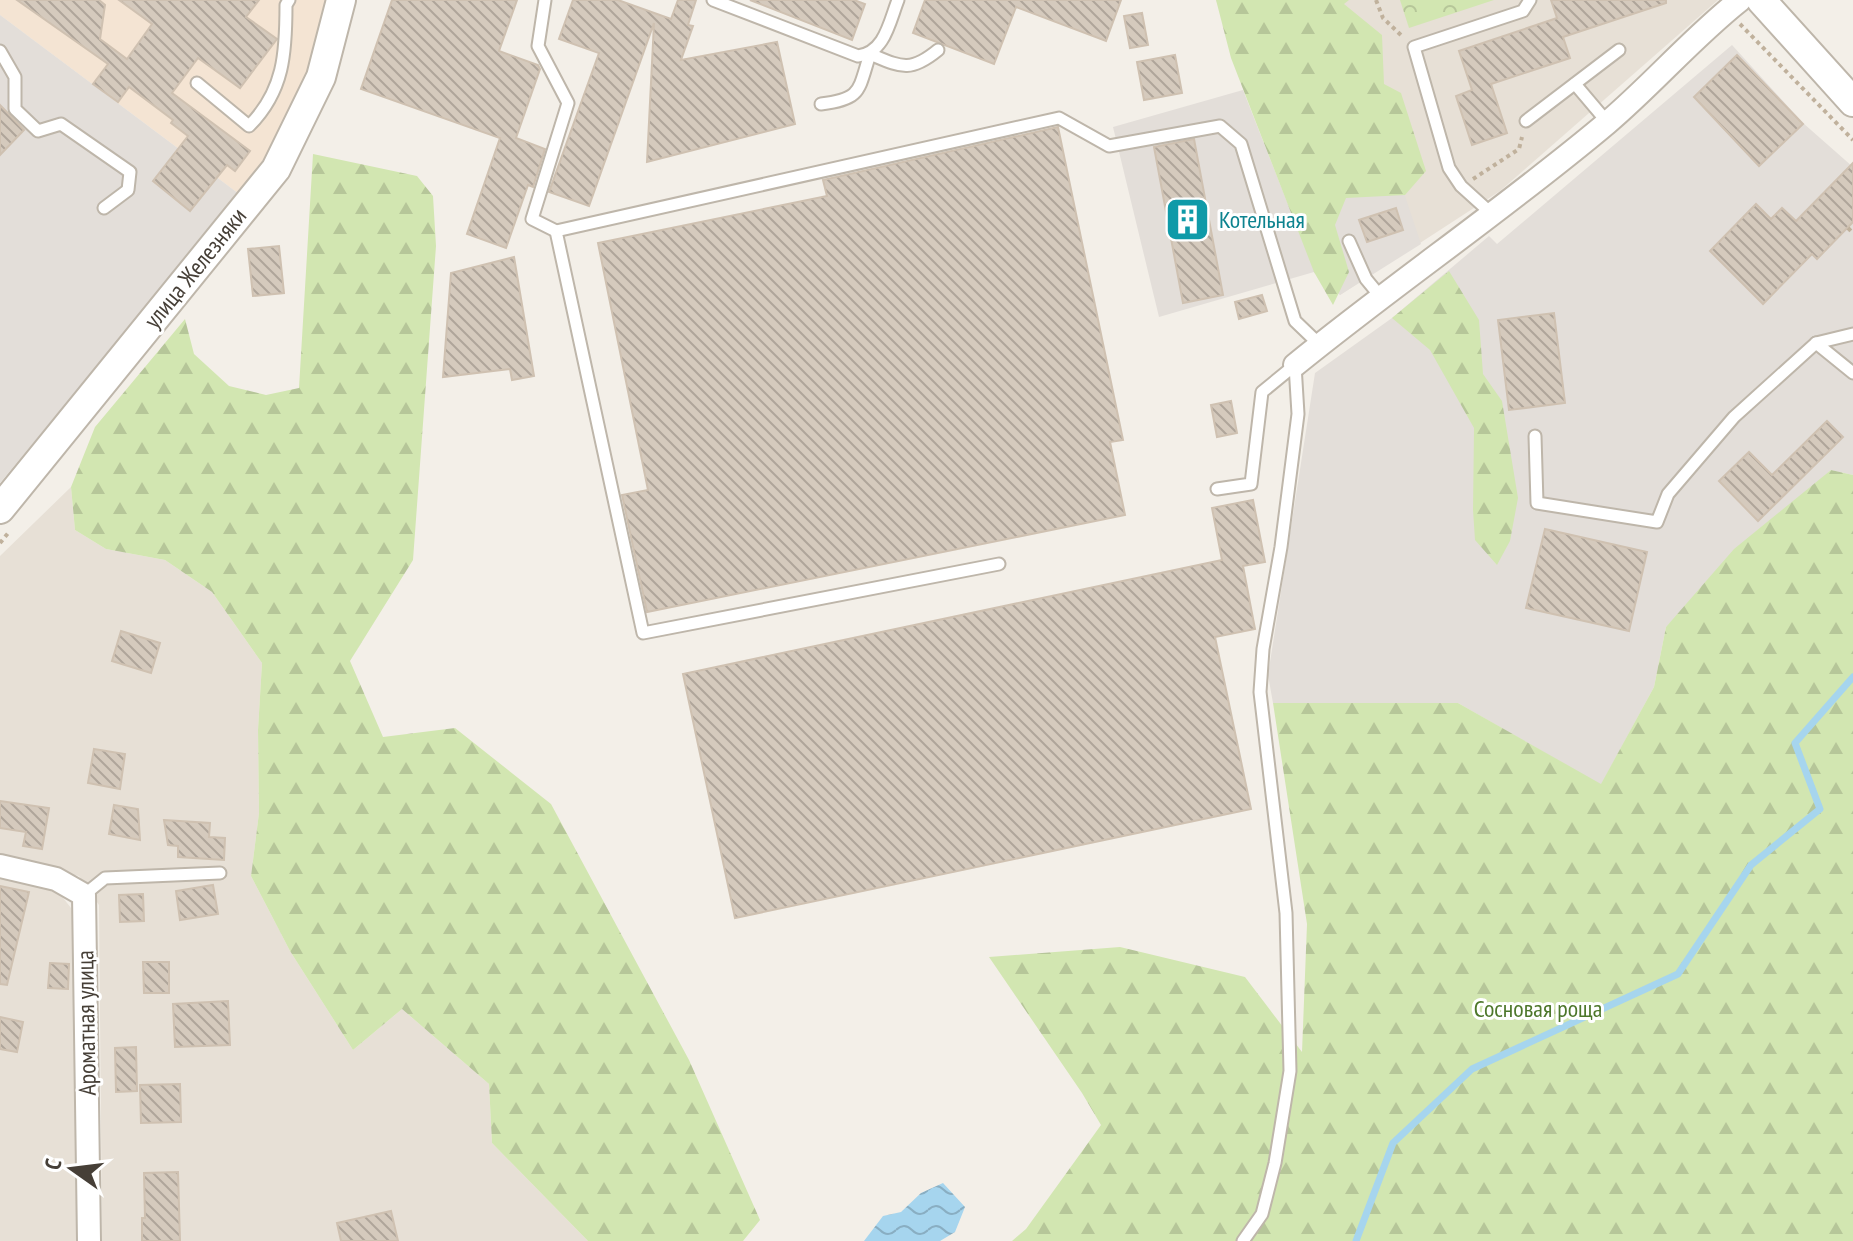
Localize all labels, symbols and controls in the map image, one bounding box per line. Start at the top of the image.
building icon: Котельная [1164,195,1212,243]
street label: улица Железняки [137,201,253,335]
place label: Котельная [1219,204,1305,235]
street label: Ароматная улица [69,950,103,1096]
park label: Сосновая роща [1474,993,1602,1024]
north arrow [32,1129,112,1209]
text: С [38,1156,67,1172]

